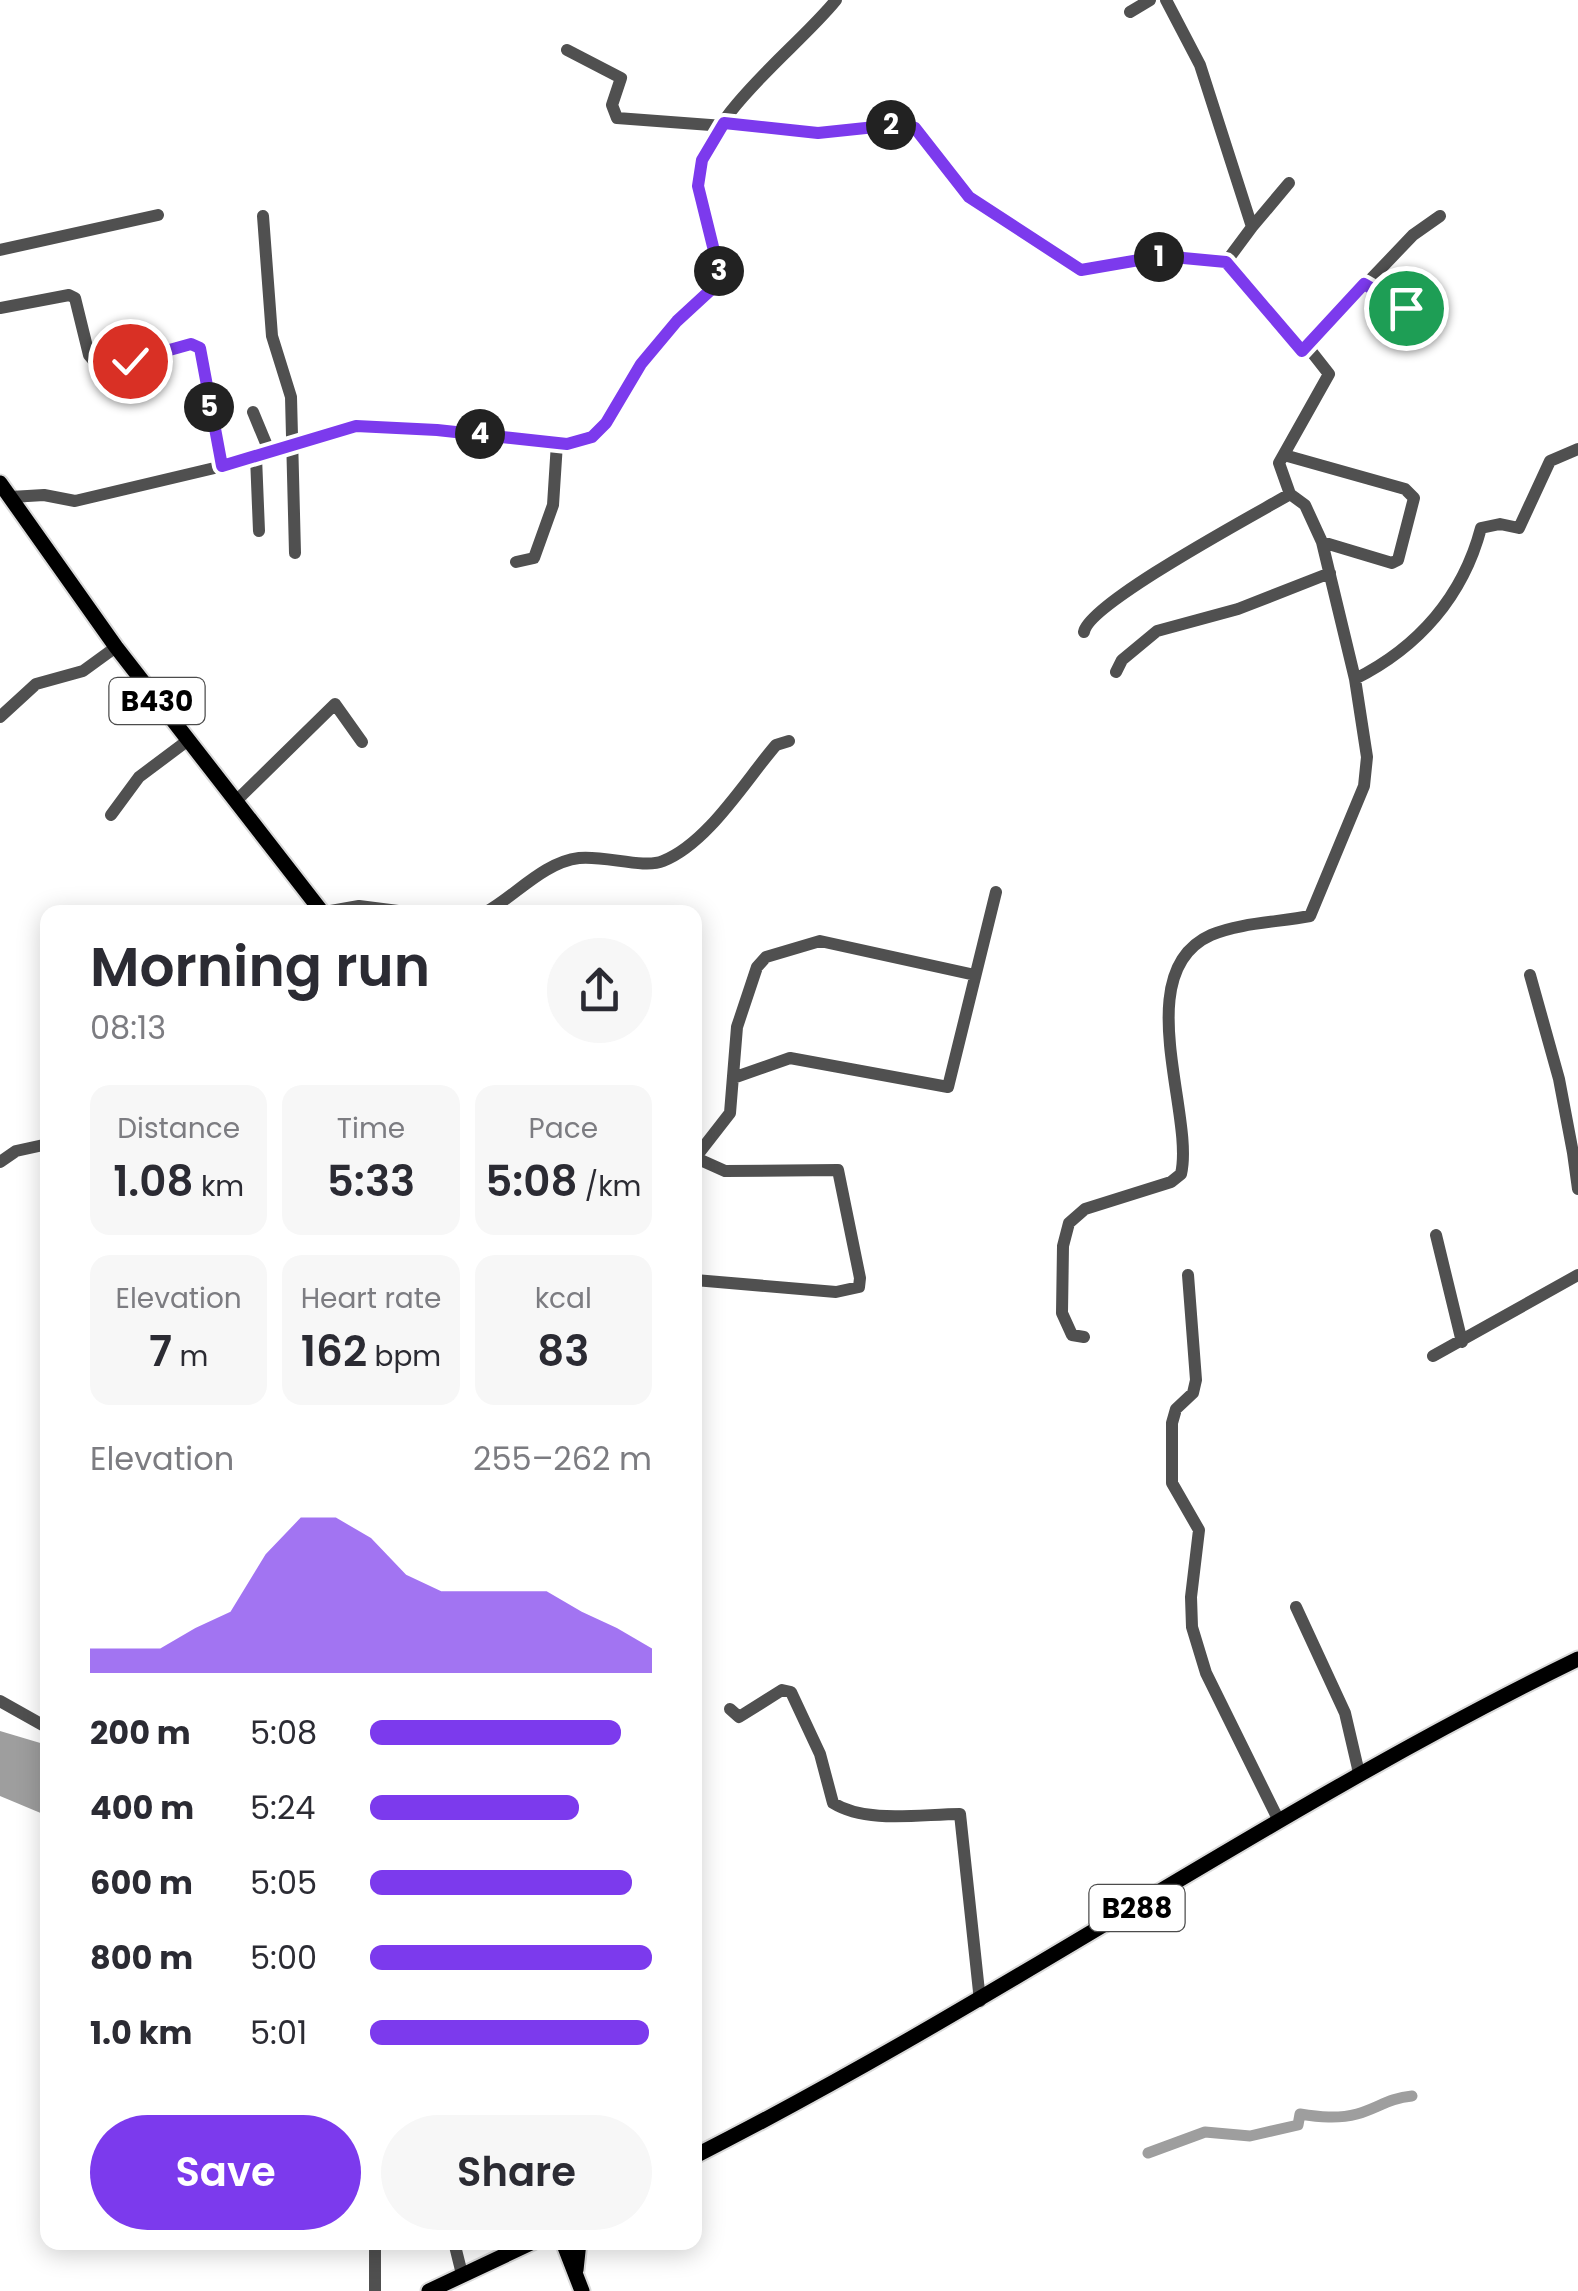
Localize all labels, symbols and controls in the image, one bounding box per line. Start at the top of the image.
pin: 2 [866,100,916,150]
text: 2 [883,105,899,144]
pin: 1 [1134,232,1184,282]
text: 1 [1154,237,1164,276]
pin: 3 [694,246,744,296]
text: 3 [711,251,727,290]
pin [1364,266,1449,351]
icon: arrive [1379,281,1434,336]
pin [88,319,173,404]
icon: check [103,334,158,389]
pin: 5 [184,382,234,432]
text: 5 [200,387,218,426]
pin: 4 [455,409,505,459]
text: 4 [471,414,489,453]
road number: B430 [110,678,204,724]
text: Morning run [90,928,430,1005]
button: share [547,938,652,1043]
text: 08:13 [90,1005,166,1050]
text: Distance [117,1109,240,1148]
text: Time [337,1109,405,1148]
text: Pace [529,1109,598,1148]
text: 1.08 [113,1152,193,1211]
text: 5:33 [327,1152,415,1211]
text: 5:08 [485,1152,577,1211]
text: km [193,1167,244,1206]
text: /km [577,1167,641,1206]
text: Elevation [116,1279,242,1318]
text: Heart rate [301,1279,441,1318]
text: kcal [535,1279,592,1318]
text: 7 [149,1322,172,1381]
text: 162 [301,1322,367,1381]
text: 83 [537,1322,589,1381]
text: m [172,1337,208,1376]
text: bpm [367,1337,441,1376]
text: Elevation [90,1436,234,1481]
text: 255–262 m [473,1436,652,1481]
text: 200 m [90,1710,191,1755]
text: 5:08 [250,1710,317,1755]
text: 400 m [90,1785,194,1830]
text: 5:24 [250,1785,315,1830]
text: 600 m [90,1860,193,1905]
text: 5:05 [250,1860,317,1905]
road number: B288 [1090,1885,1184,1931]
text: 800 m [90,1935,193,1980]
text: 5:00 [250,1935,317,1980]
text: 1.0 km [90,2010,192,2055]
text: 5:01 [250,2010,307,2055]
button: Save [90,2115,361,2230]
button: Share [381,2115,652,2230]

